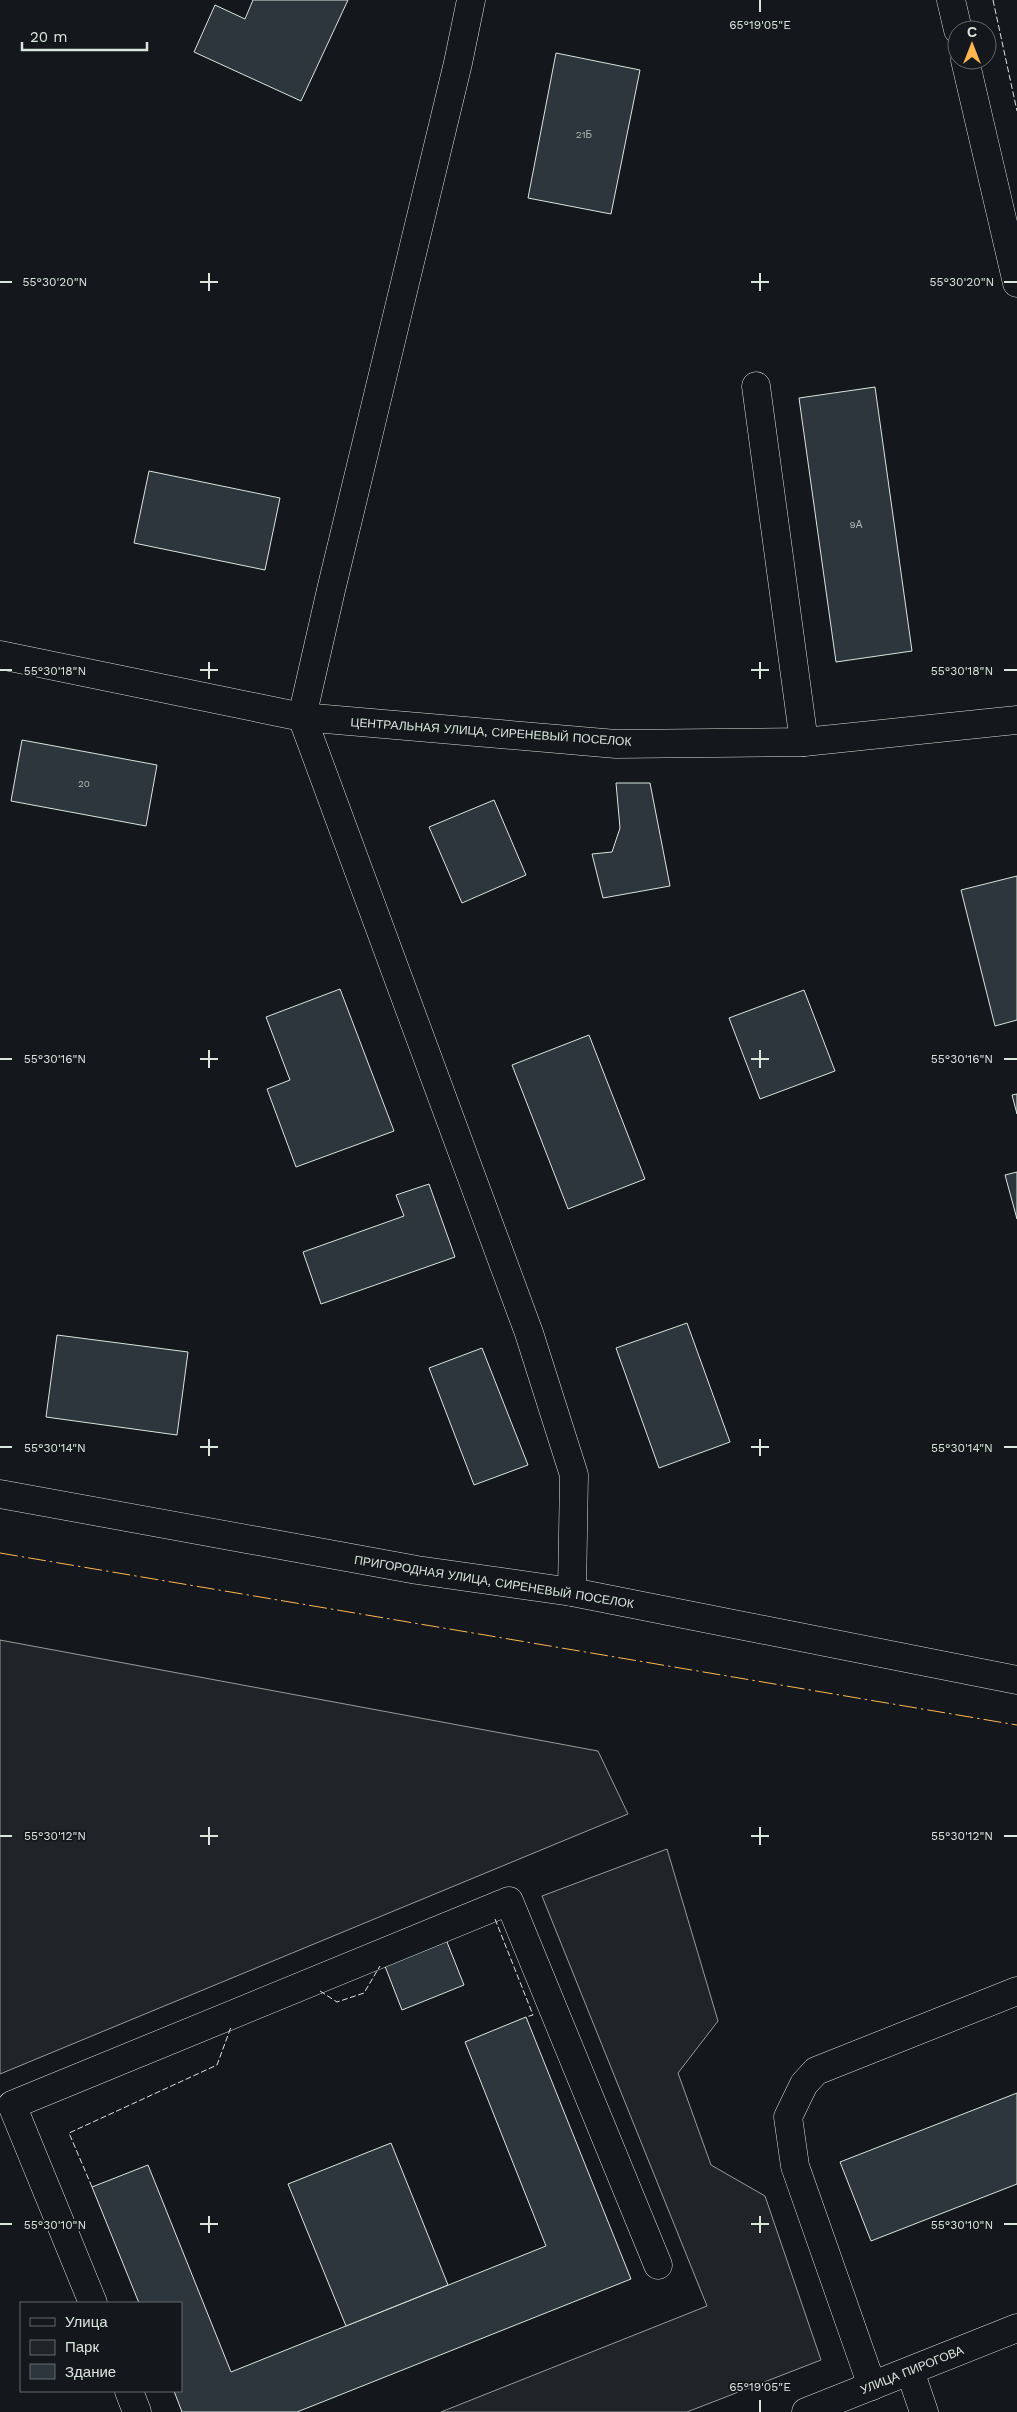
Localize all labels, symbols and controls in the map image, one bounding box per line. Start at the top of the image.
text: 65°19'05"E [729,18,791,32]
scale bar [22,20,148,52]
north arrow [947,20,997,70]
text: С [967,24,977,40]
text: 20 m [30,28,68,46]
house number: 21Б [576,129,593,140]
text: 55°30'20"N [23,275,87,289]
text: 55°30'20"N [930,275,994,289]
house number: 9А [850,519,863,530]
text: 55°30'18"N [24,664,86,678]
text: 55°30'18"N [931,664,993,678]
street label: ЦЕНТРАЛЬНАЯ УЛИЦА, СИРЕНЕВЫЙ ПОСЕЛОК [350,714,632,749]
house number: 20 [78,778,90,789]
text: 55°30'16"N [24,1052,86,1066]
text: 55°30'16"N [931,1052,993,1066]
text: 55°30'14"N [24,1441,86,1455]
text: 55°30'14"N [931,1441,993,1455]
street label: ПРИГОРОДНАЯ УЛИЦА, СИРЕНЕВЫЙ ПОСЕЛОК [353,1552,635,1611]
text: 55°30'12"N [24,1829,86,1843]
text: 55°30'12"N [931,1829,993,1843]
text: 55°30'10"N [24,2218,86,2232]
text: 55°30'10"N [931,2218,993,2232]
legend [20,2302,182,2392]
text: Улица [65,2313,108,2331]
text: Парк [65,2338,99,2356]
street label: УЛИЦА ПИРОГОВА [858,2343,966,2397]
text: Здание [65,2363,116,2381]
text: 65°19'05"E [729,2380,791,2394]

